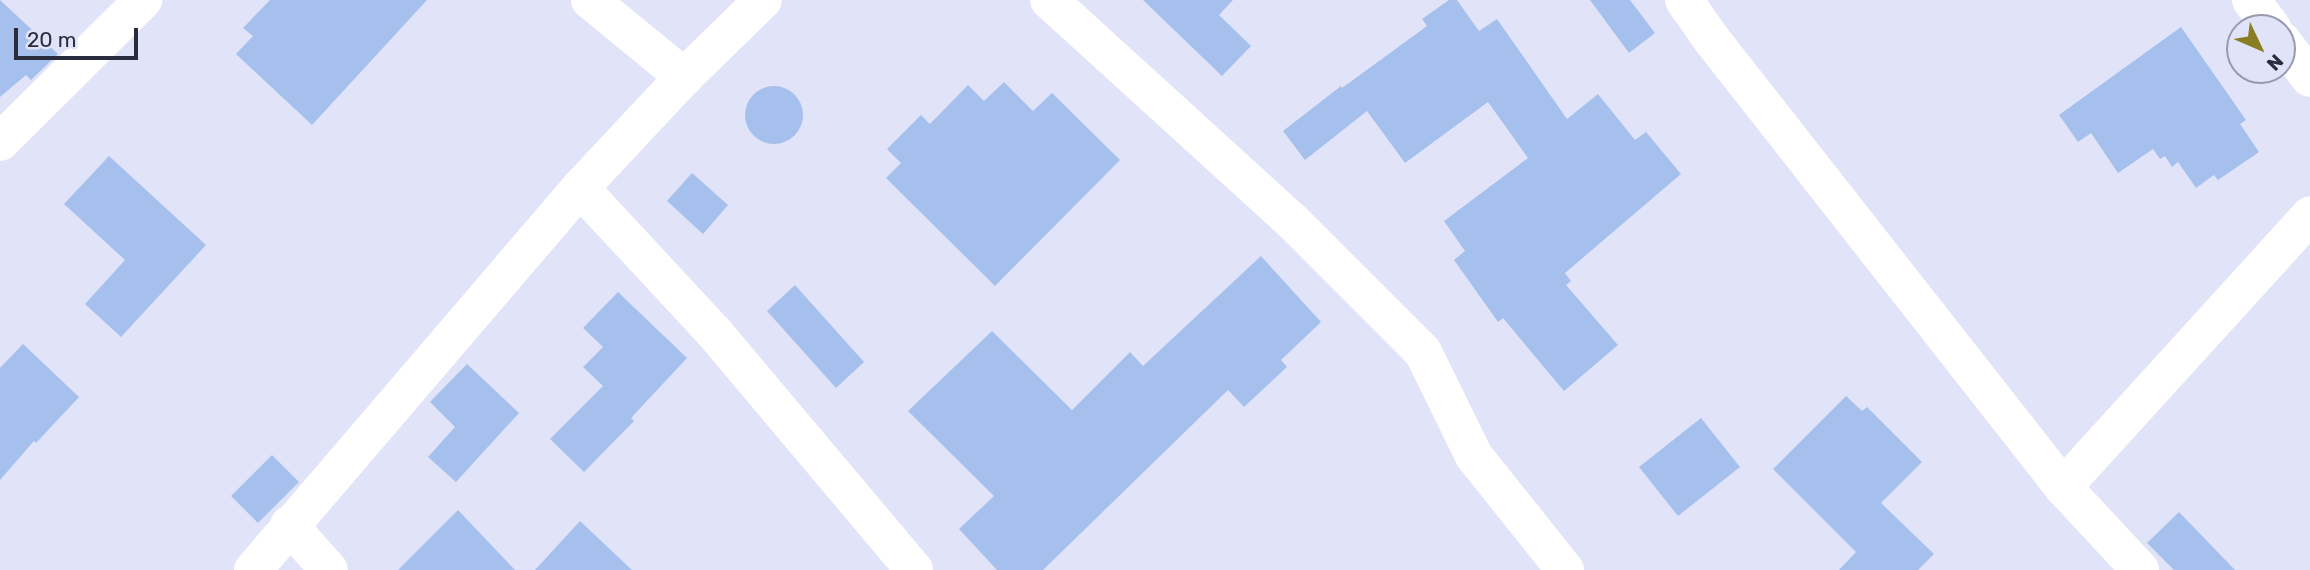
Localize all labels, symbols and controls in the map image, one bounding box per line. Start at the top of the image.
scale bar [18,14,142,58]
north arrow [2226,14,2296,84]
text: 20 m [27,27,76,52]
text: N [2262,50,2288,75]

